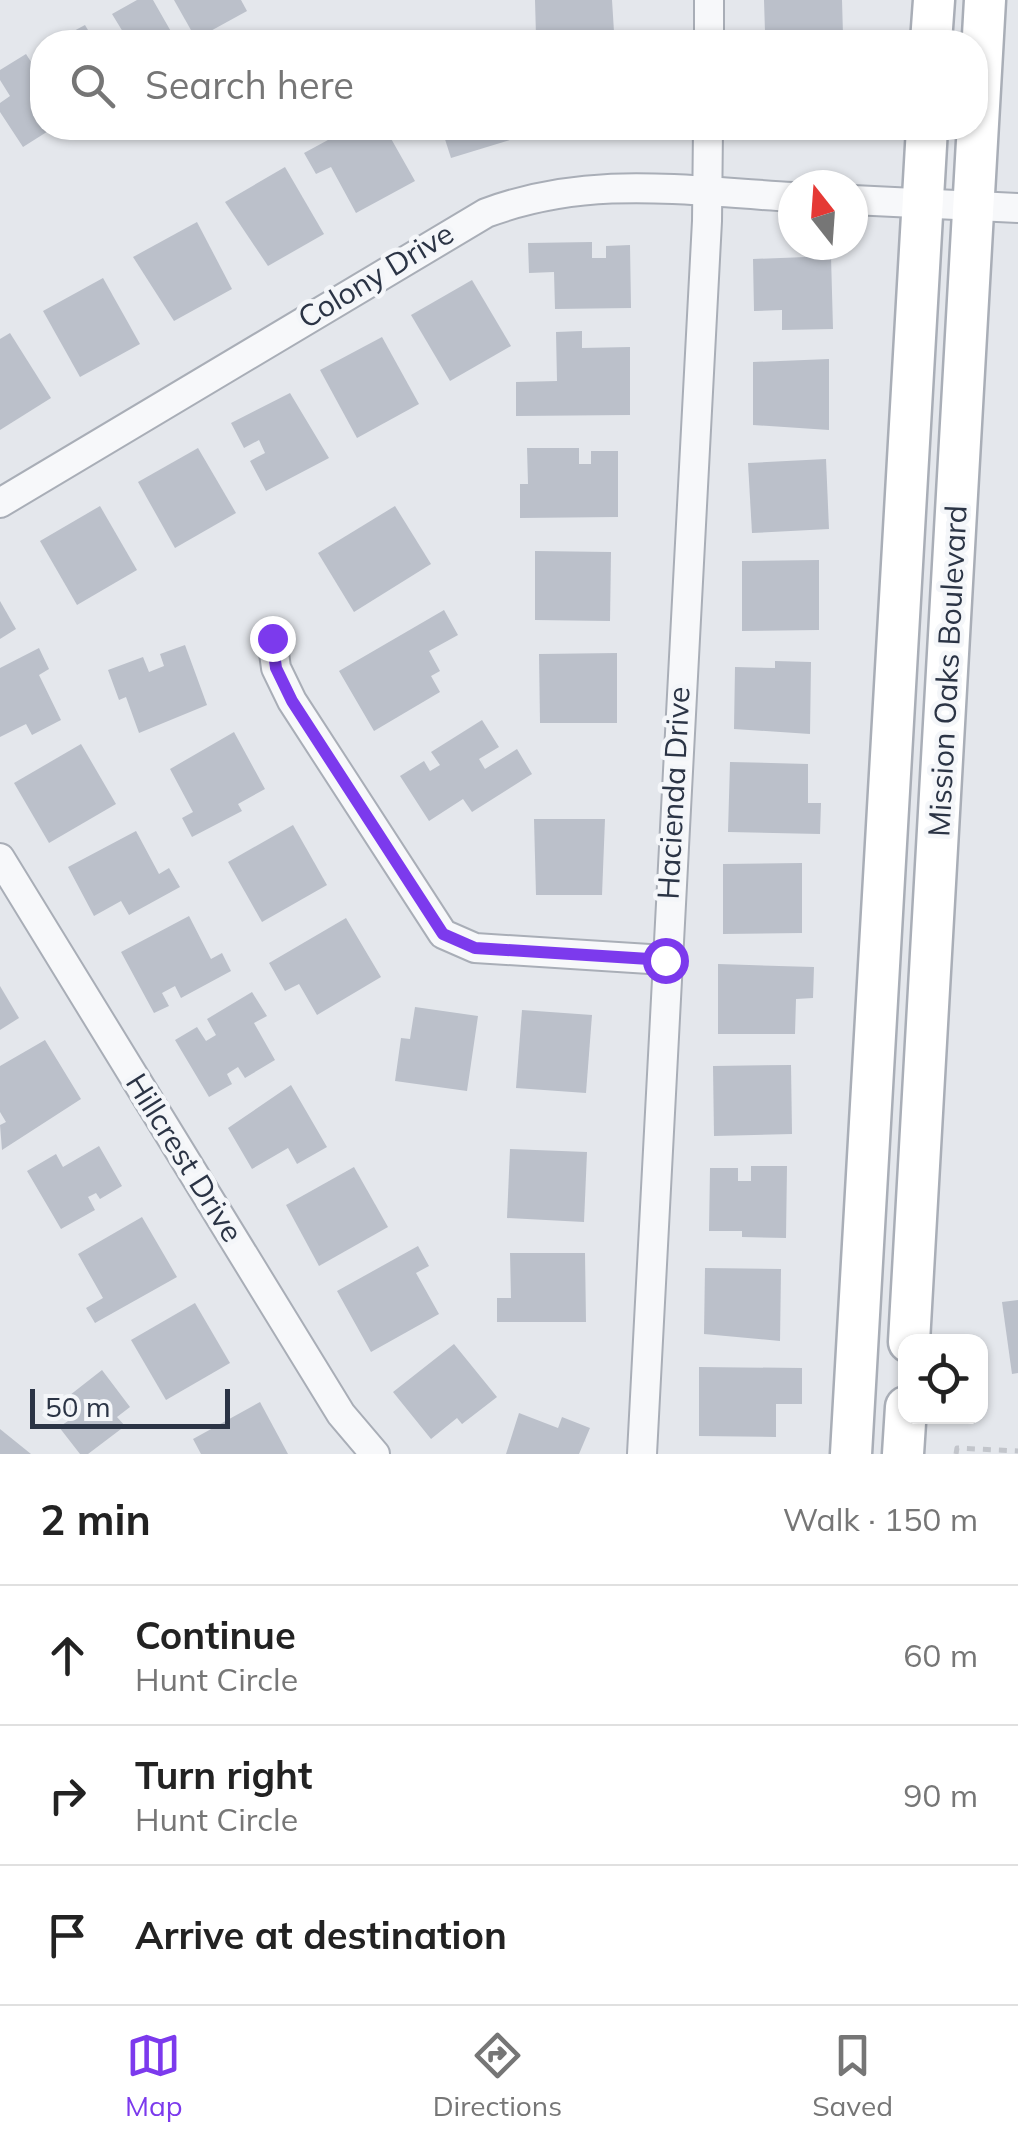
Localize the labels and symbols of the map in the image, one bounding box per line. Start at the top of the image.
north arrow [778,170,868,260]
street label: Colony Drive [291,214,460,336]
street label: Mission Oaks Boulevard [919,504,975,838]
route end [250,616,296,662]
street label: Hacienda Drive [648,686,698,900]
route start [643,938,689,984]
street label: Hillcrest Drive [118,1066,252,1249]
scale bar [30,1384,230,1428]

